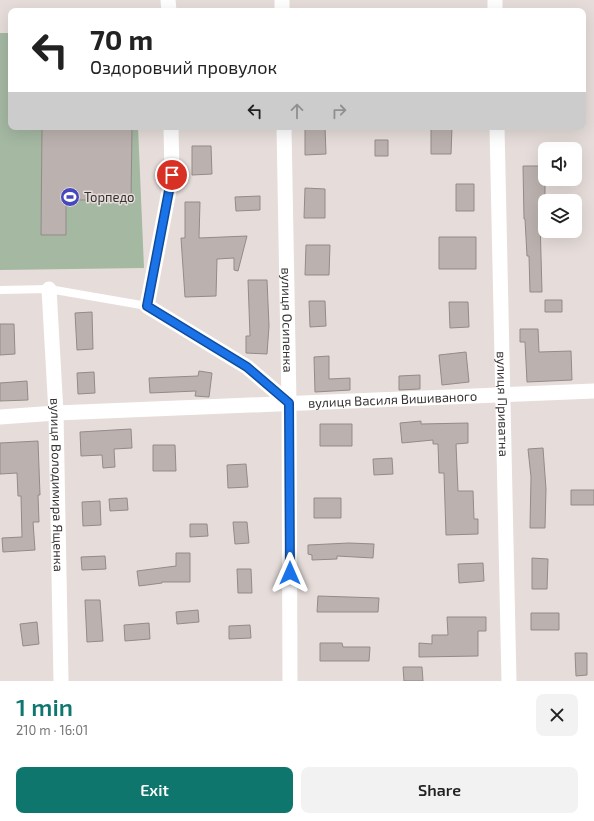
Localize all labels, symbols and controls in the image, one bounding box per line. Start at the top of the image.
text: 70 m [90,22,153,56]
icon: left [24,24,76,76]
text: Оздоровчий провулок [90,56,277,78]
icon: left [244,100,266,122]
icon: ahead [286,100,308,122]
icon: right [328,100,350,122]
map controls [538,142,582,238]
button: sound [538,142,582,186]
pin [155,158,189,192]
icon: arrive [161,164,183,186]
sports icon: Торпедо [59,186,81,208]
place label: Торпедо [84,189,135,205]
button: layers [538,194,582,238]
street label: вулиця Осипенка [279,267,296,373]
street label: вулиця Приватна [494,351,512,457]
street label: вулиця Василя Вишиваного [308,388,478,411]
street label: вулиця Володимира Ященка [47,397,67,572]
position arrow [269,552,311,594]
text: 1 min [16,692,73,721]
button: close [536,694,578,736]
text: 210 m · 16:01 [16,722,88,738]
button: Exit [16,767,293,813]
button: Share [301,767,578,813]

